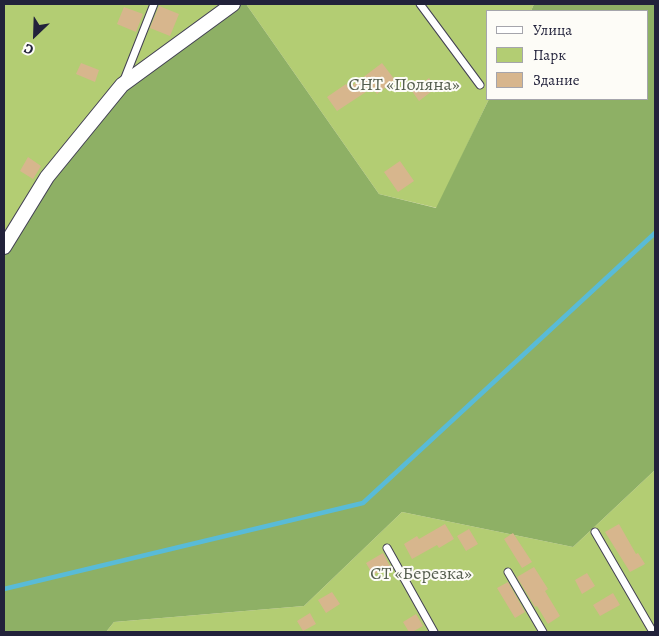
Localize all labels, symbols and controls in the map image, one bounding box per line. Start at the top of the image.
north arrow [10,10,60,60]
legend [487,10,649,100]
text: Улица [533,20,572,40]
text: С [21,39,36,60]
text: Парк [533,45,566,65]
text: Здание [533,70,580,90]
park label: СНТ «Поляна» [348,75,460,97]
park label: СТ «Березка» [370,564,472,586]

